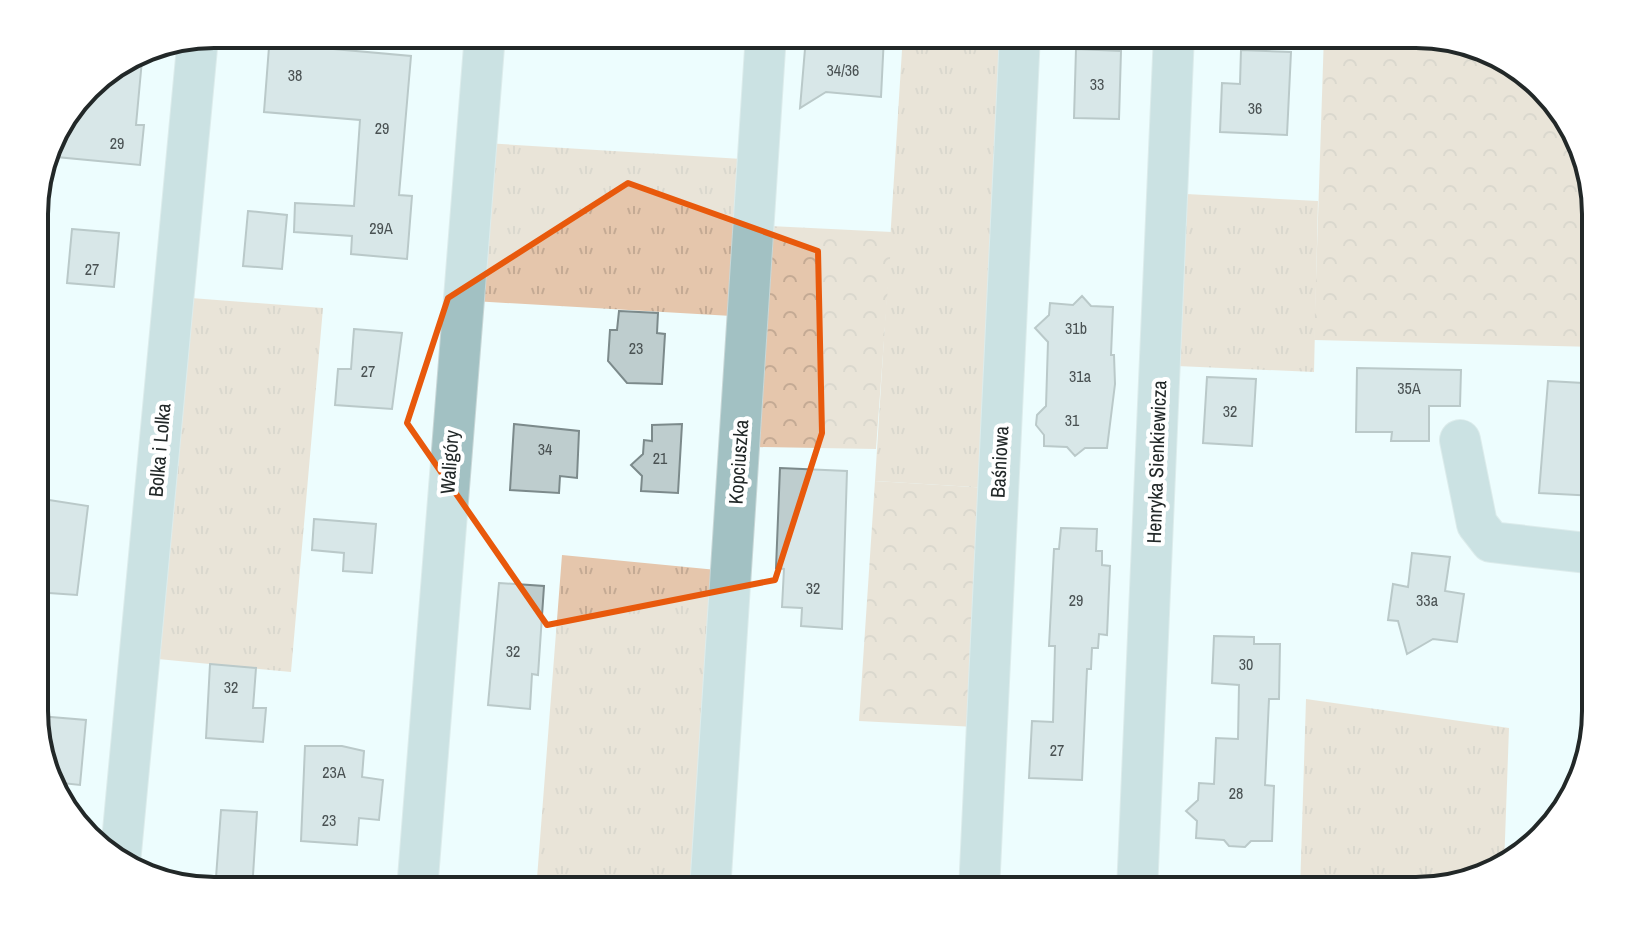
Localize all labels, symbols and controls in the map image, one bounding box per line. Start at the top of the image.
house number: 34/36 [827,59,859,81]
house number: 38 [288,64,302,86]
house number: 33 [1090,73,1104,95]
house number: 36 [1248,97,1262,119]
house number: 29 [375,117,389,139]
house number: 29 [110,132,124,154]
house number: 29A [369,217,393,239]
house number: 27 [85,258,99,280]
house number: 31b [1065,317,1087,339]
house number: 23 [629,337,643,359]
house number: 27 [361,360,375,382]
house number: 31a [1069,365,1092,387]
house number: 35A [1397,377,1421,399]
street label: Henryka Sienkiewicza [1140,380,1172,544]
house number: 32 [1223,400,1237,422]
street label: Bolka i Lolka [141,402,177,498]
house number: 31 [1065,409,1080,431]
street label: Kopciuszka [722,419,754,505]
street label: Baśniowa [984,425,1014,499]
street label: Waligóry [433,428,465,495]
house number: 34 [538,438,552,460]
house number: 21 [653,447,668,469]
house number: 32 [806,577,820,599]
house number: 29 [1069,589,1083,611]
house number: 33a [1416,589,1439,611]
house number: 32 [506,640,520,662]
house number: 30 [1239,653,1253,675]
house number: 32 [224,676,238,698]
house number: 27 [1050,739,1064,761]
house number: 23A [322,761,346,783]
house number: 28 [1229,782,1243,804]
house number: 23 [322,809,336,831]

